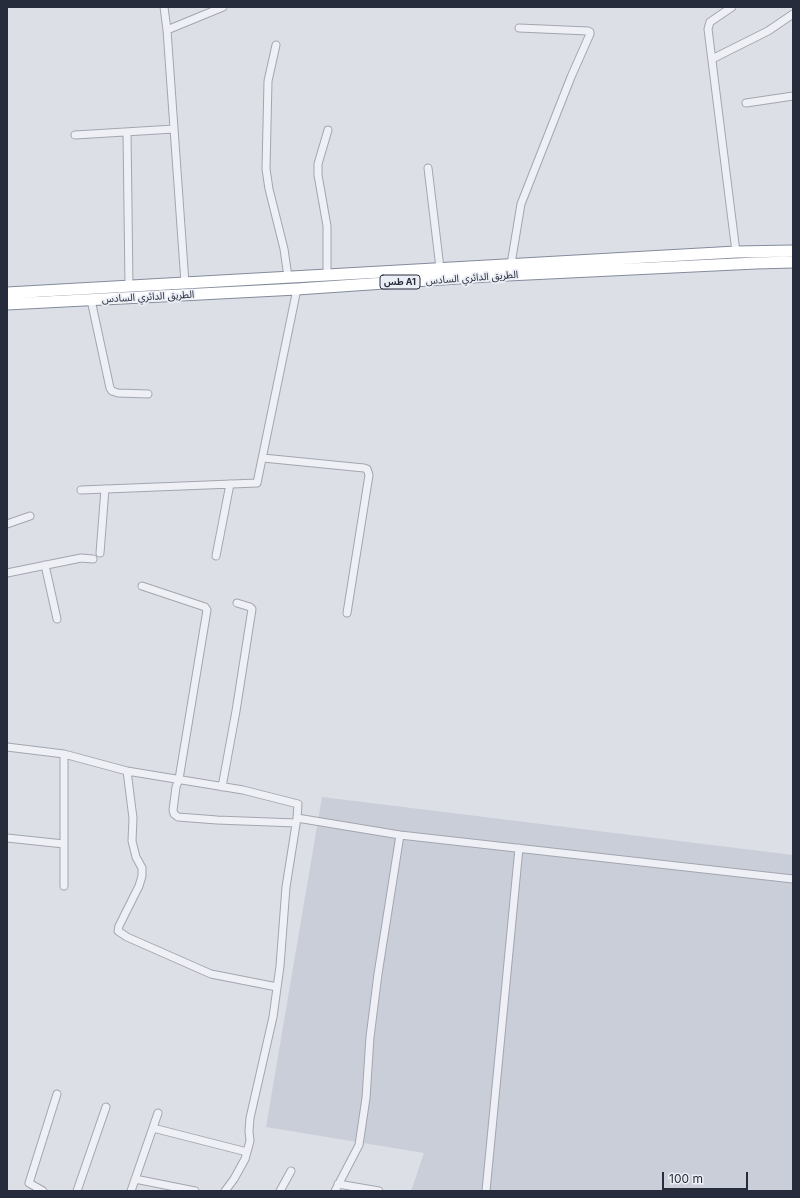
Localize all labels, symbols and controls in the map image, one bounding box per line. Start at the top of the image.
street label: الطريق الدائري السادس [425,269,519,287]
road number: طس A1 [380,275,420,289]
street label: الطريق الدائري السادس [101,289,195,305]
scale bar [664,1164,750,1190]
text: 100 m [669,1171,703,1186]

